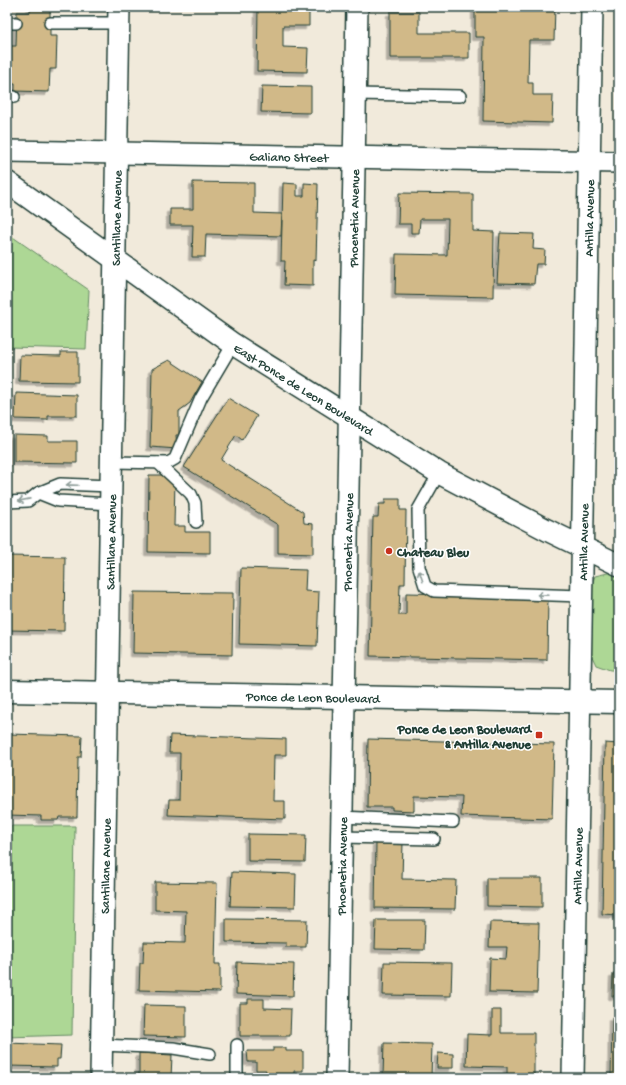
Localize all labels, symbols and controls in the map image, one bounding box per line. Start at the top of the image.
street label: Galiano Street [249,150,330,167]
street label: Phoenetia Avenue [347,169,364,268]
street label: Santillane Avenue [110,170,126,266]
street label: Antilla Avenue [583,179,599,257]
street label: East Ponce de Leon Boulevard [230,341,377,441]
one-way arrow [66,481,79,488]
street label: Phoenetia Avenue [341,493,358,592]
street label: Santillane Avenue [104,494,121,590]
one-way arrow [17,497,30,505]
street label: Antilla Avenue [577,503,593,581]
marker: Chateau Bleu [384,546,394,556]
place label: Chateau Bleu [396,546,470,561]
one-way arrow [417,569,424,582]
one-way arrow [537,591,550,598]
street label: Ponce de Leon Boulevard [245,690,381,708]
place label: Ponce de Leon Boulevard & Antilla Avenue [397,723,532,753]
marker: Ponce de Leon Boulevard & Antilla Avenue [534,730,544,740]
street label: Phoenetia Avenue [335,817,352,916]
street label: Santillane Avenue [99,818,115,914]
street label: Antilla Avenue [571,827,587,905]

